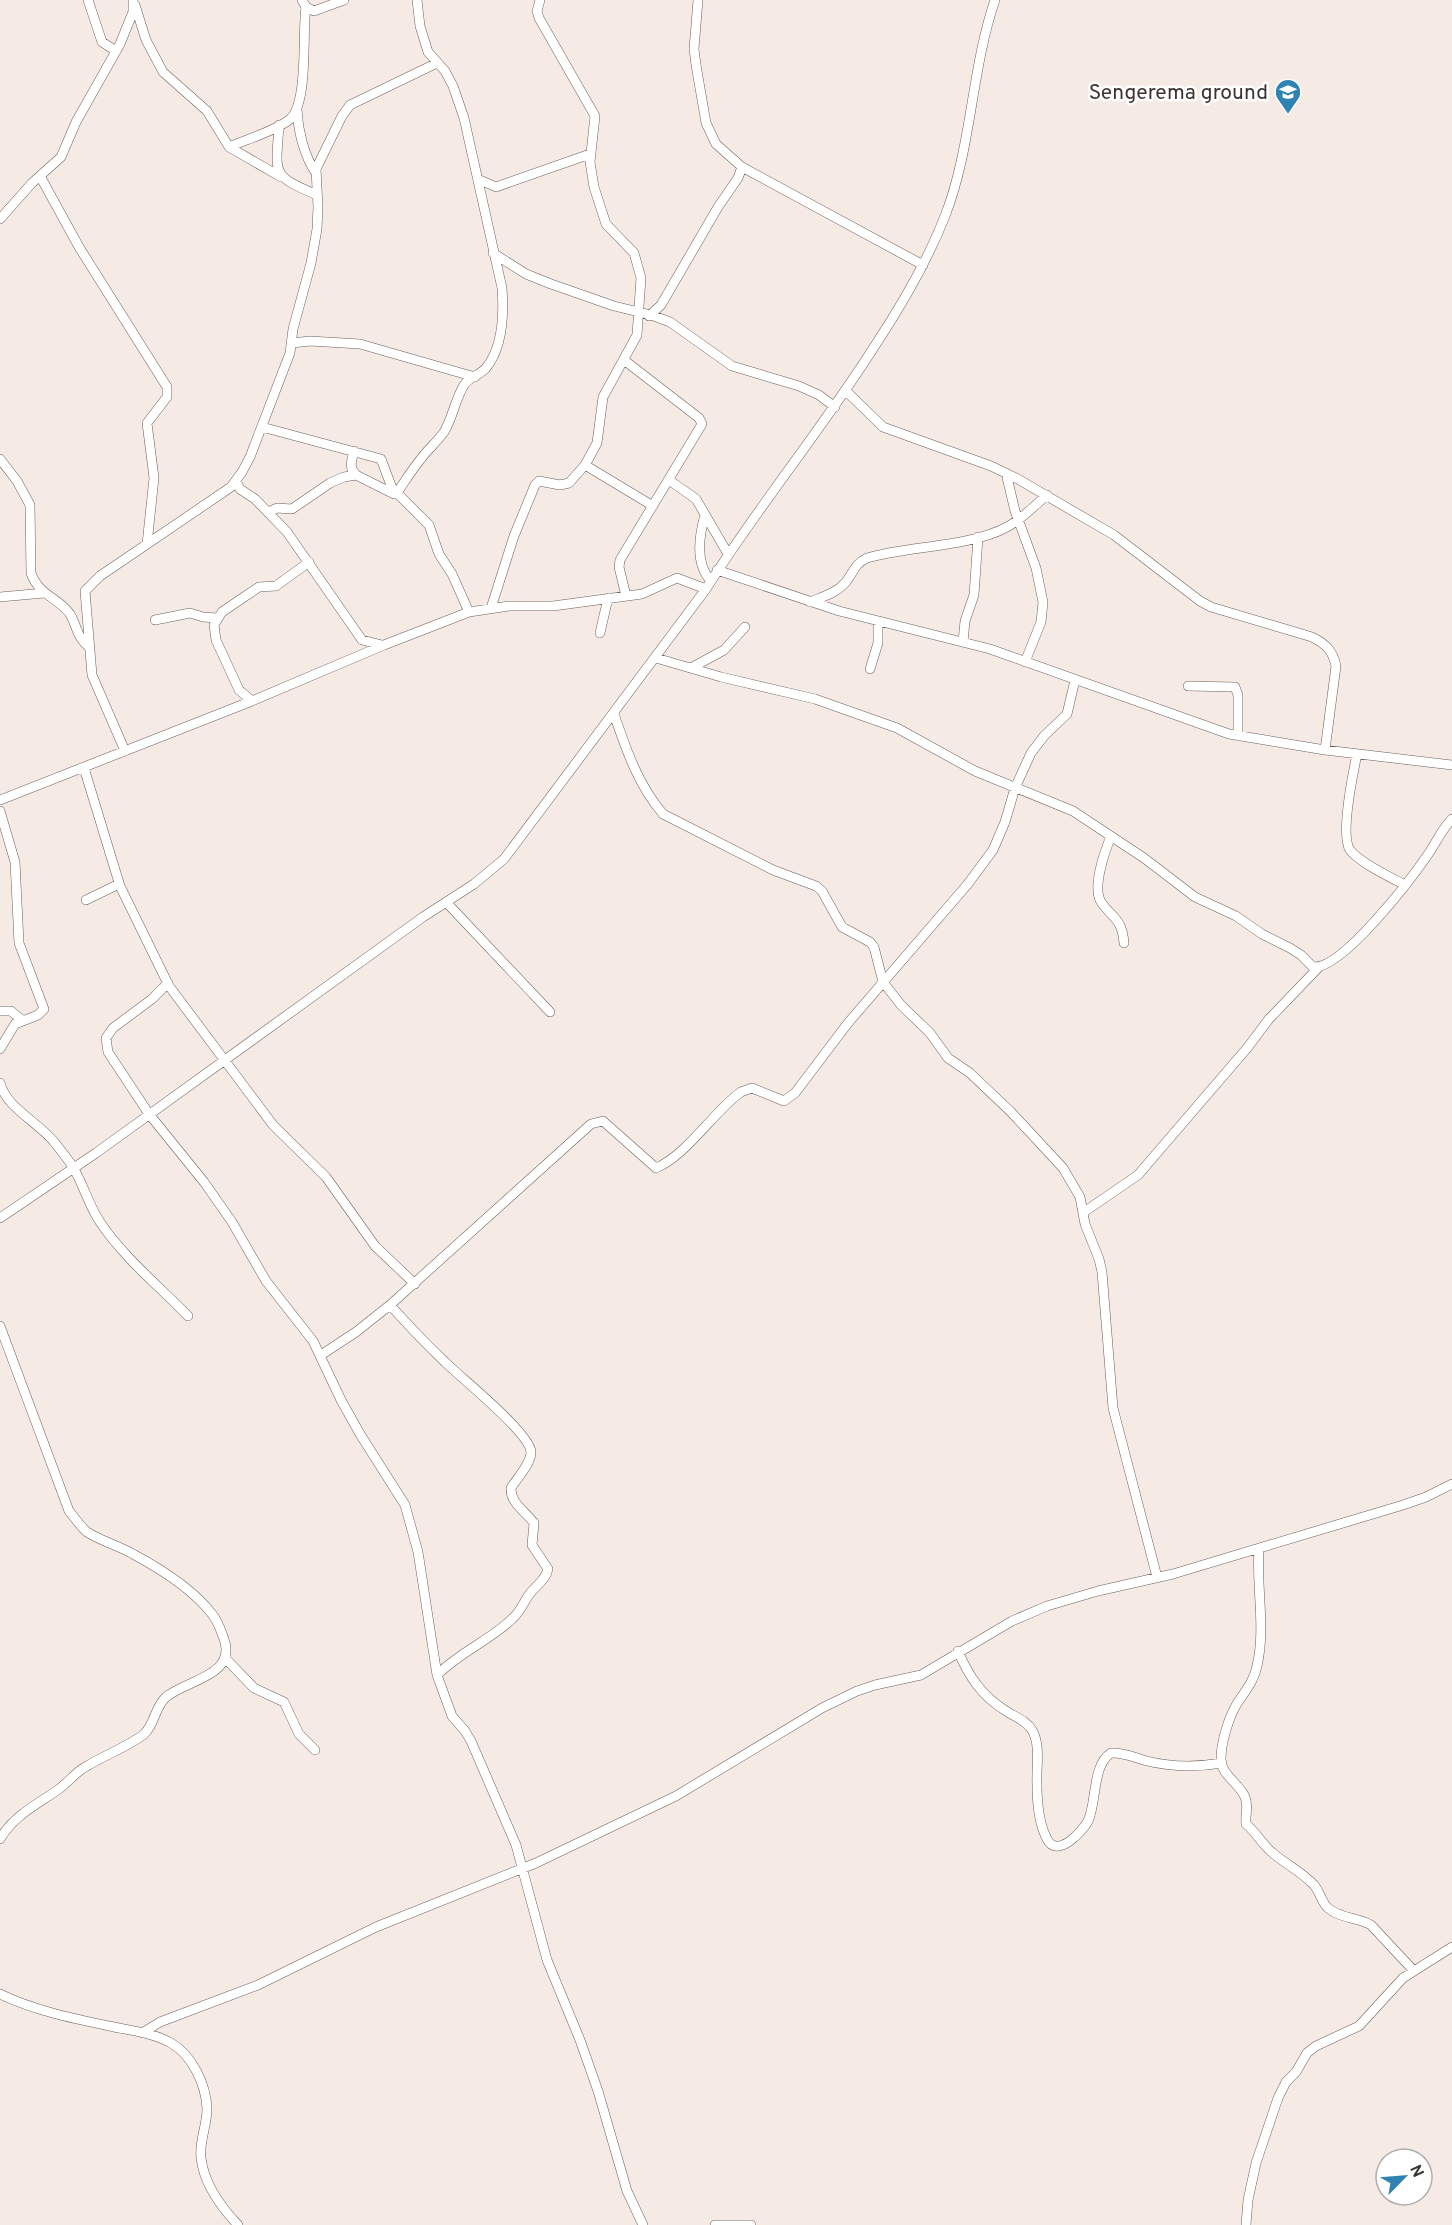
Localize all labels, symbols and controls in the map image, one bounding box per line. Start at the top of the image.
school or university icon: Sengerema ground [1273,77,1303,115]
place label: Sengerema ground [1089,80,1268,107]
north arrow [1374,2147,1434,2207]
text: N [1404,2162,1427,2181]

